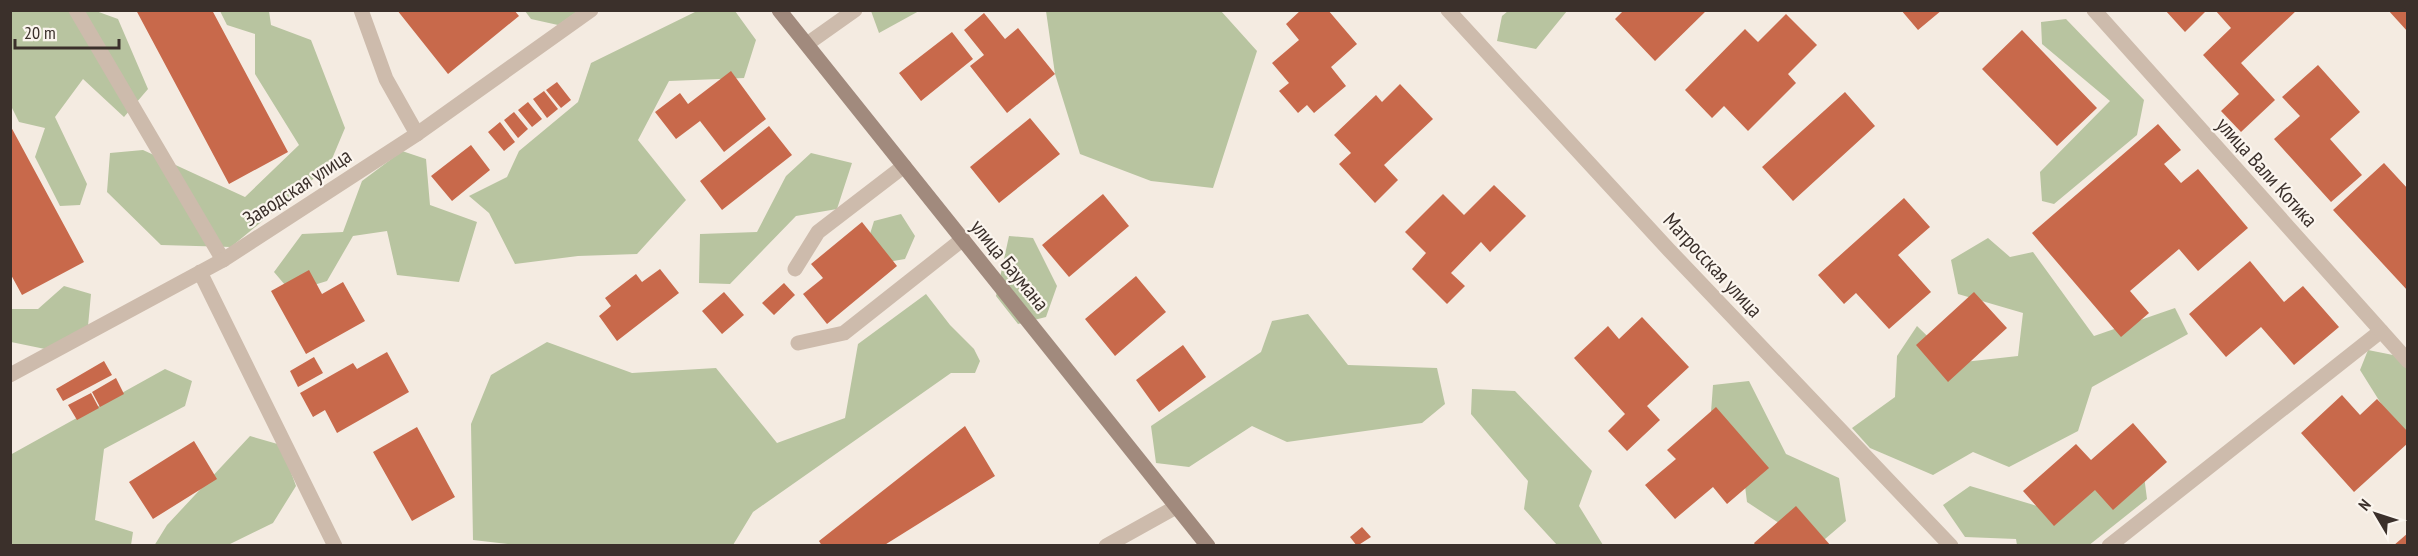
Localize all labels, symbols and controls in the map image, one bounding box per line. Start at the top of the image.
scale bar [15,12,118,50]
text: 20 m [24,21,56,44]
street label: улица Вали Котика [2211,111,2323,233]
street label: Заводская улица [238,142,356,232]
street label: Матросская улица [1658,207,1768,323]
street label: улица Баумана [965,214,1055,316]
north arrow [2346,484,2406,544]
text: N [2354,495,2375,514]

